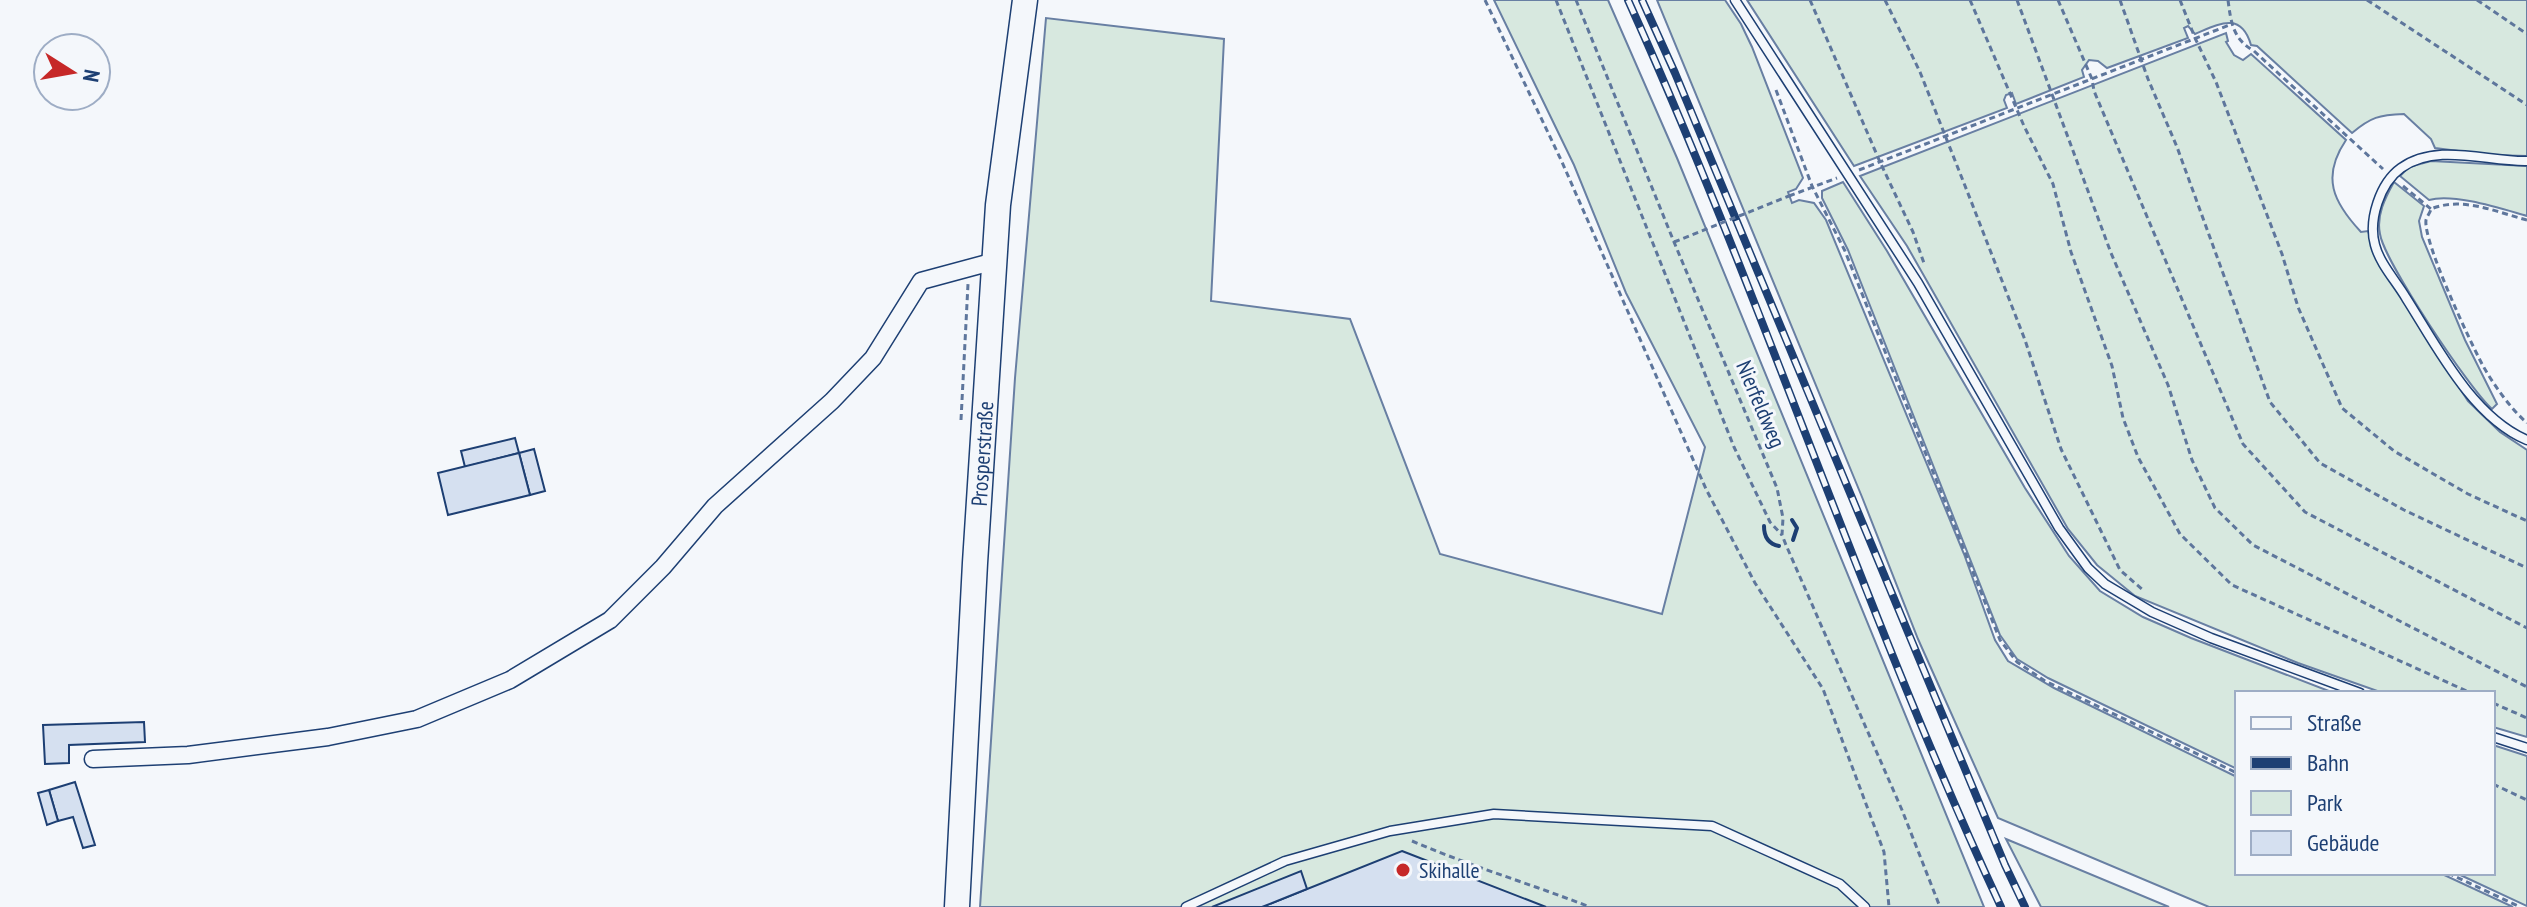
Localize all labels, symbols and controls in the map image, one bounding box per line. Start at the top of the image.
north arrow [32,32,112,112]
text: N [77,67,107,84]
street label: Nierfeldweg [1730,356,1792,452]
street label: Prosperstraße [965,400,999,507]
legend [2235,691,2495,875]
text: Straße [2307,707,2362,738]
text: Bahn [2307,747,2349,778]
text: Park [2307,787,2343,818]
text: Gebäude [2307,827,2379,858]
place label: Skihalle [1419,856,1480,884]
marker: Skihalle [1394,861,1412,879]

